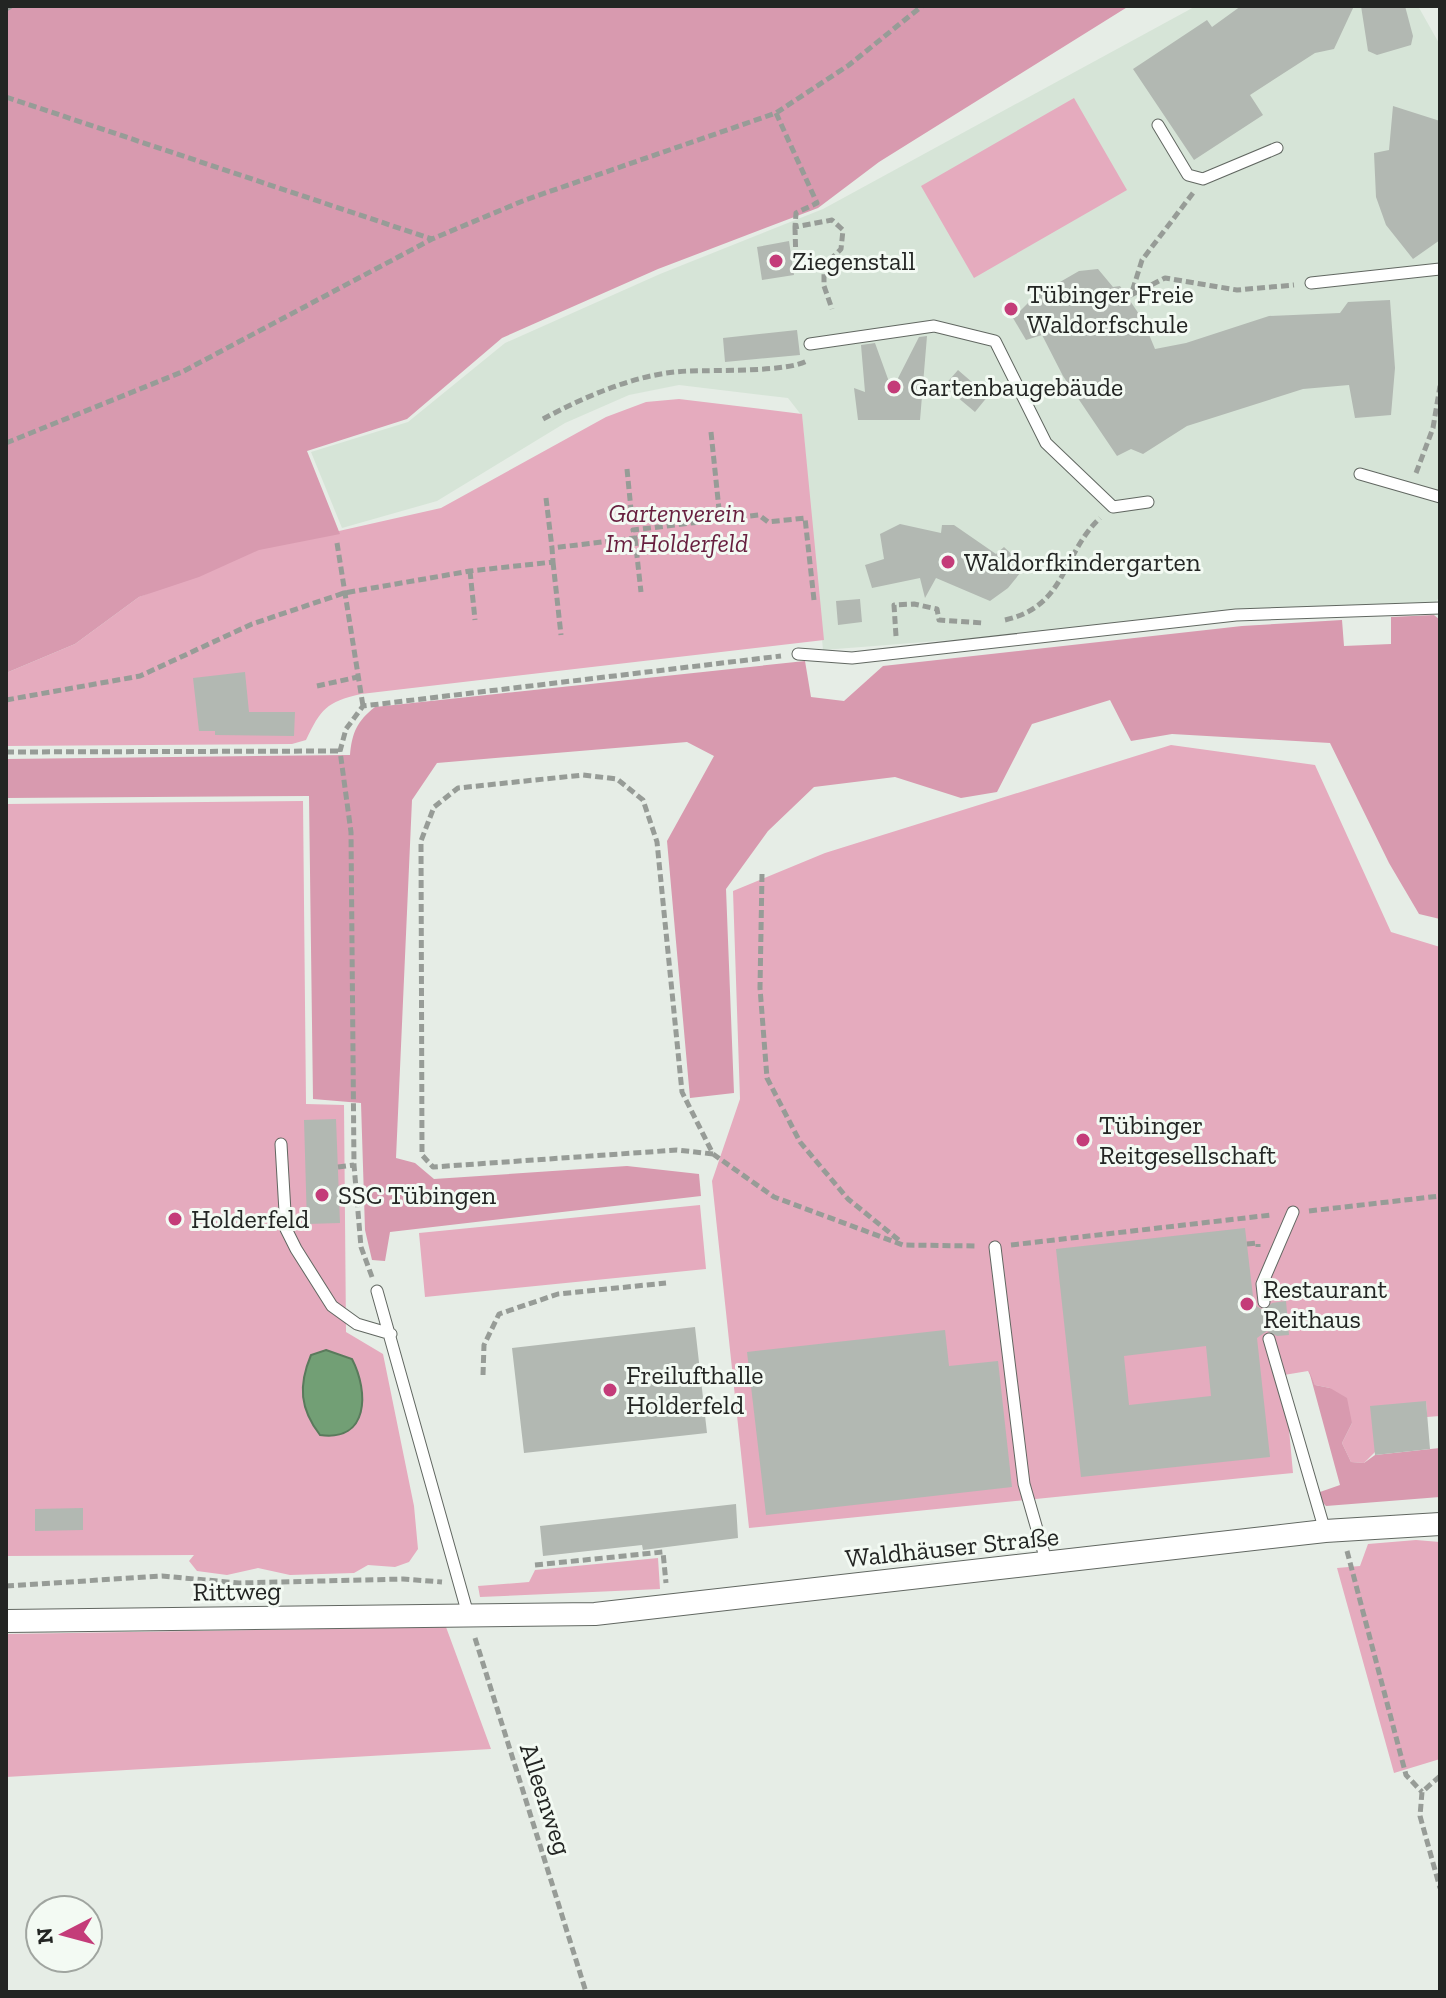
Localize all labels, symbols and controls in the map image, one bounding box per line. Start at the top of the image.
place label: Ziegenstall [792,245,915,277]
marker: Ziegenstall [767,252,785,270]
place label: Tübinger Freie Waldorfschule [1027,278,1194,340]
marker: Tübinger Freie Waldorfschule [1002,300,1020,318]
place label: Gartenbaugebäude [910,371,1123,403]
marker: Gartenbaugebäude [885,378,903,396]
park label: Gartenverein Im Holderfeld [606,497,748,559]
place label: Waldorfkindergarten [964,546,1201,578]
marker: Waldorfkindergarten [939,553,957,571]
place label: Tübinger Reitgesellschaft [1099,1109,1277,1171]
marker: Tübinger Reitgesellschaft [1074,1131,1092,1149]
place label: SSC Tübingen [338,1179,496,1211]
marker: SSC Tübingen [313,1186,331,1204]
place label: Holderfeld [191,1203,309,1235]
marker: Holderfeld [166,1210,184,1228]
place label: Restaurant Reithaus [1263,1273,1388,1335]
marker: Restaurant Reithaus [1238,1295,1256,1313]
place label: Freilufthalle Holderfeld [626,1359,764,1421]
marker: Freilufthalle Holderfeld [601,1381,619,1399]
street label: Waldhäuser Straße [844,1520,1060,1574]
street label: Rittweg [192,1574,282,1608]
street label: Alleenweg [513,1739,579,1859]
north arrow [24,1894,104,1974]
text: N [30,1926,59,1946]

